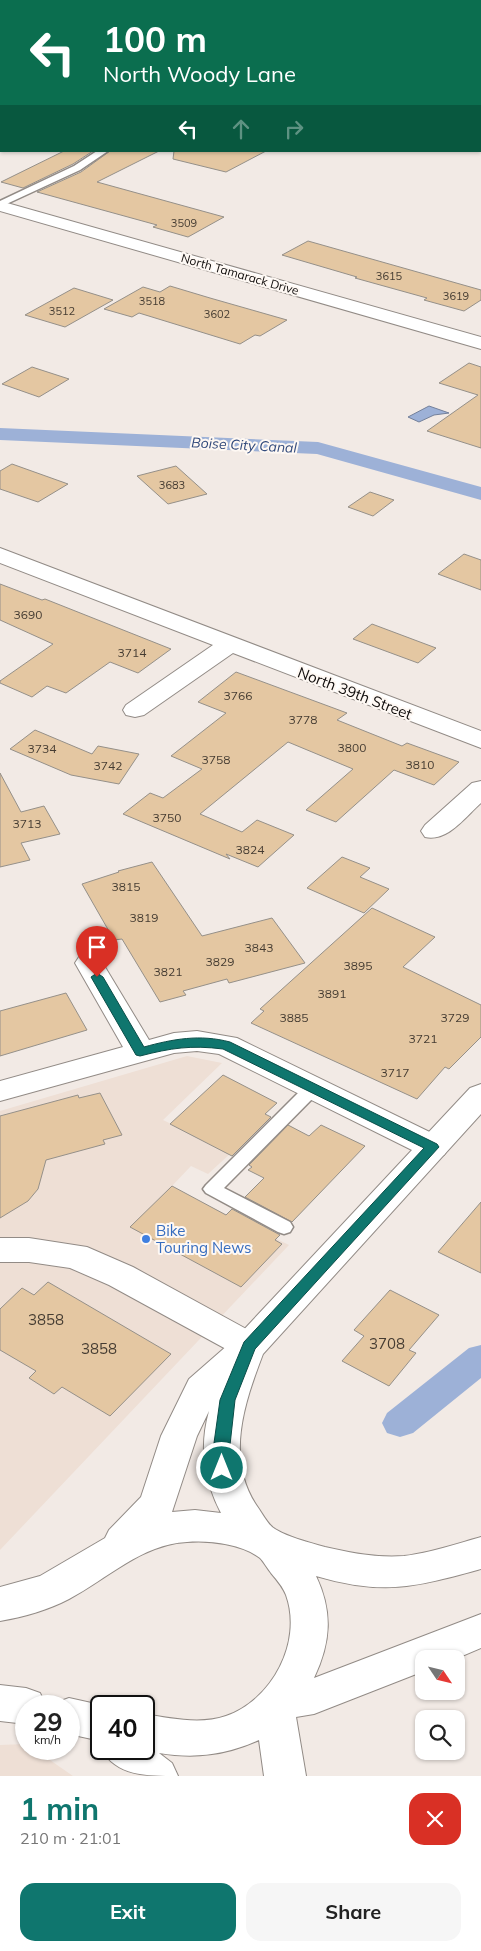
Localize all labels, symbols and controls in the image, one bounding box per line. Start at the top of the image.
text: 100 m [103,17,207,61]
icon: left [20,20,85,85]
text: North Woody Lane [103,60,296,88]
icon: left [174,115,202,143]
icon: ahead [227,115,255,143]
icon: right [280,115,308,143]
house number: 3509 [171,216,197,230]
street label: North Tamarack Drive [179,250,301,298]
house number: 3615 [376,269,403,283]
house number: 3619 [443,289,469,303]
house number: 3518 [139,294,166,308]
house number: 3512 [49,304,76,318]
house number: 3602 [204,307,231,321]
water label: Boise City Canal [191,433,298,457]
house number: 3683 [159,478,185,492]
house number: 3690 [14,607,42,622]
house number: 3714 [118,645,146,660]
street label: North 39th Street [295,662,415,724]
house number: 3766 [224,688,252,703]
house number: 3778 [289,712,317,727]
house number: 3800 [338,740,366,755]
house number: 3734 [28,741,56,756]
house number: 3758 [202,752,230,767]
house number: 3810 [406,757,434,772]
house number: 3742 [94,758,122,773]
house number: 3750 [153,810,181,825]
house number: 3713 [13,816,41,831]
house number: 3824 [236,842,264,857]
house number: 3815 [112,879,140,894]
house number: 3819 [130,910,158,925]
pin [76,926,118,977]
icon: arrive [83,933,111,961]
house number: 3843 [245,940,273,955]
house number: 3829 [206,954,234,969]
house number: 3895 [344,958,372,973]
house number: 3821 [154,964,182,979]
house number: 3891 [318,986,346,1001]
house number: 3885 [280,1010,308,1025]
house number: 3729 [441,1010,469,1025]
house number: 3721 [409,1031,437,1046]
house number: 3717 [381,1065,409,1080]
place label: Bike Touring News [156,1221,252,1257]
marker: Bike Touring News [140,1233,152,1245]
house number: 3858 [28,1310,64,1329]
house number: 3708 [369,1334,405,1353]
house number: 3858 [81,1339,117,1358]
position arrow [195,1441,247,1493]
north arrow [415,1650,465,1700]
map controls [415,1650,465,1760]
speed limit sign: 40 [90,1695,155,1760]
text: 29 [32,1706,63,1737]
button: search [415,1710,465,1760]
text: km/h [34,1732,61,1747]
text: 1 min [20,1790,99,1828]
button: close [409,1793,461,1845]
text: 210 m · 21:01 [20,1828,121,1848]
button: Exit [20,1883,236,1941]
button: Share [246,1883,461,1941]

